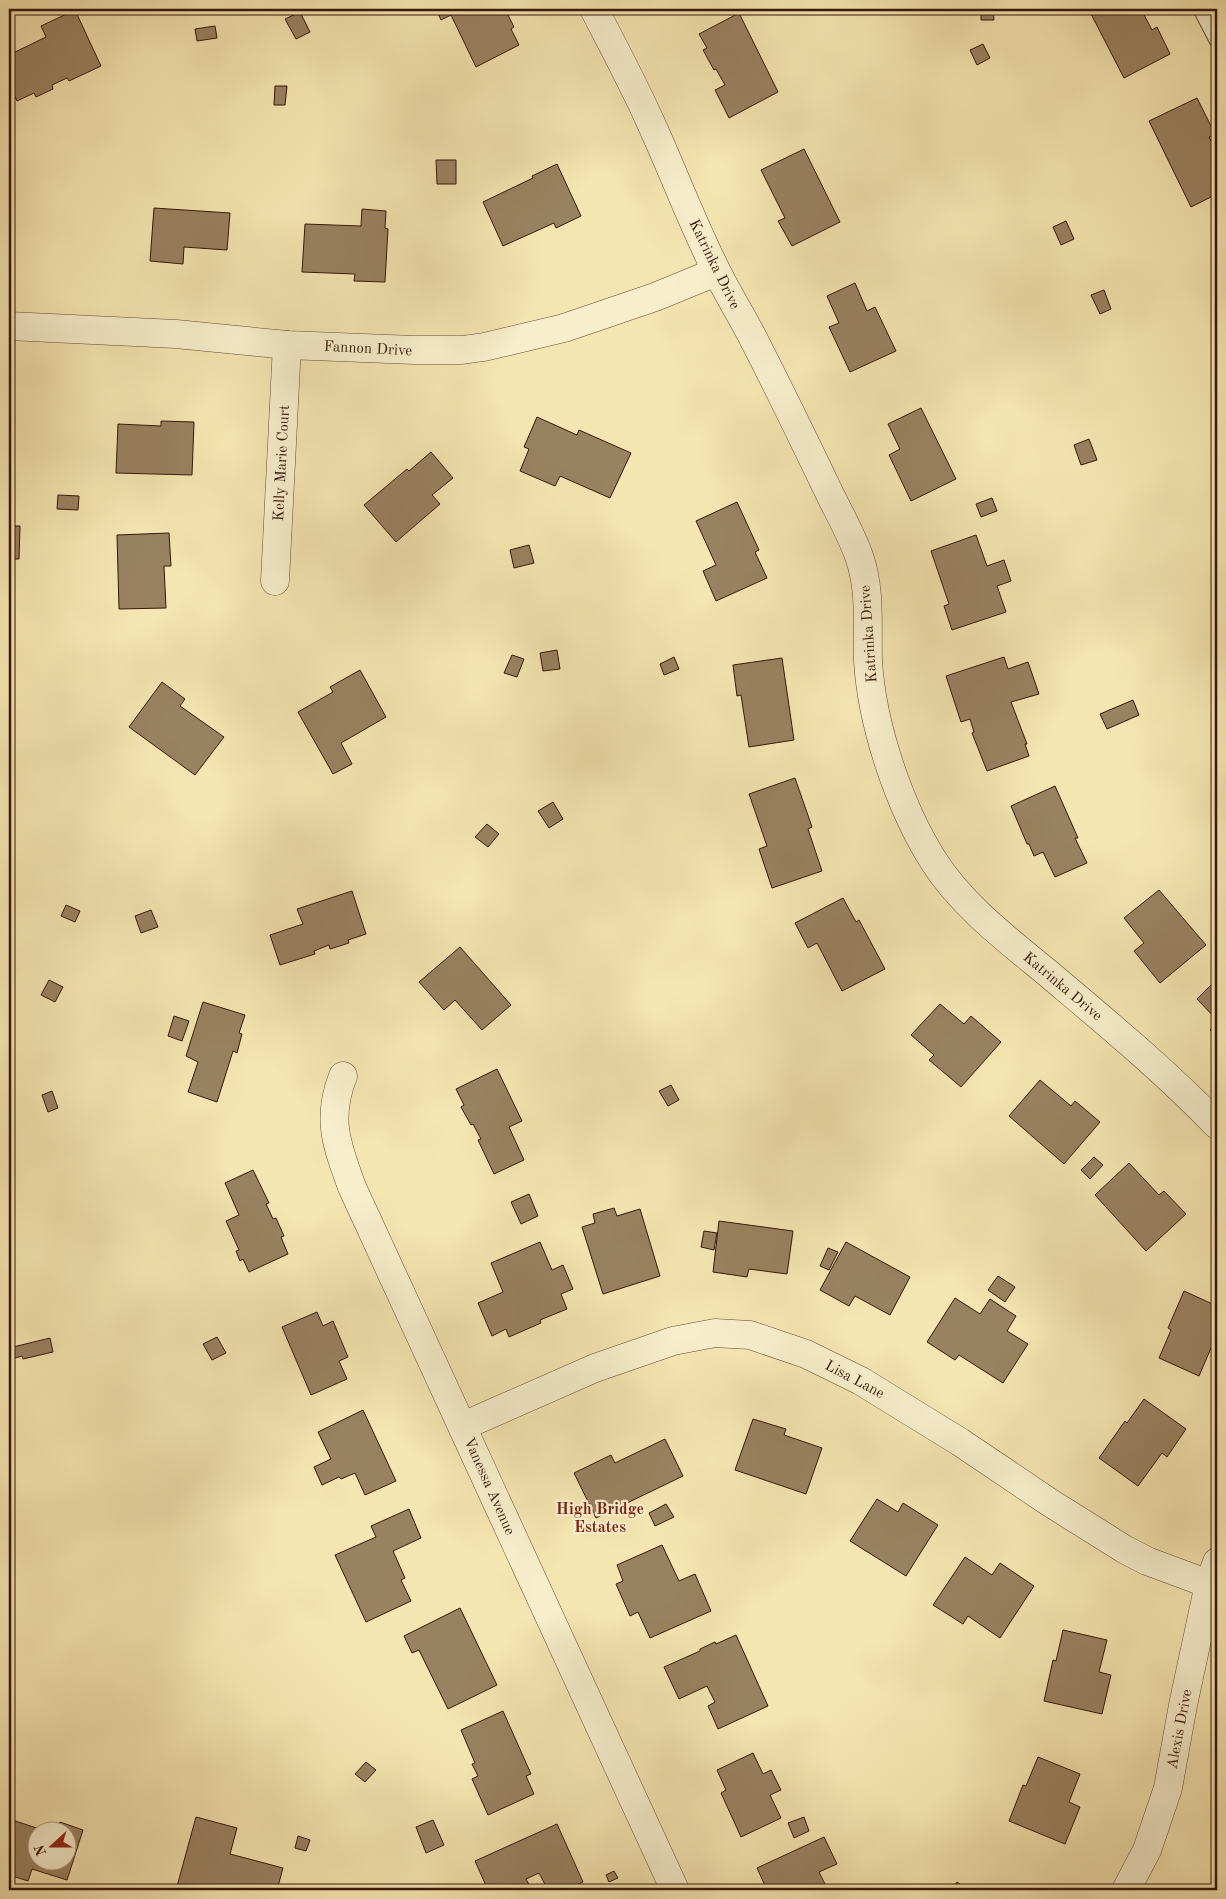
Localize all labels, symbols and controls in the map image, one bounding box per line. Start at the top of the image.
street label: Katrinka Drive [685,217,742,312]
street label: Fannon Drive [323,340,413,359]
street label: Kelly Marie Court [272,404,293,522]
street label: Katrinka Drive [859,585,880,683]
street label: Katrinka Drive [1020,950,1104,1024]
street label: Lisa Lane [822,1359,886,1402]
street label: Vanessa Avenue [460,1436,517,1538]
district label: High Bridge Estates [556,1502,644,1536]
street label: Alexis Drive [1165,1688,1196,1770]
north arrow [28,1822,78,1872]
text: N [32,1843,49,1858]

